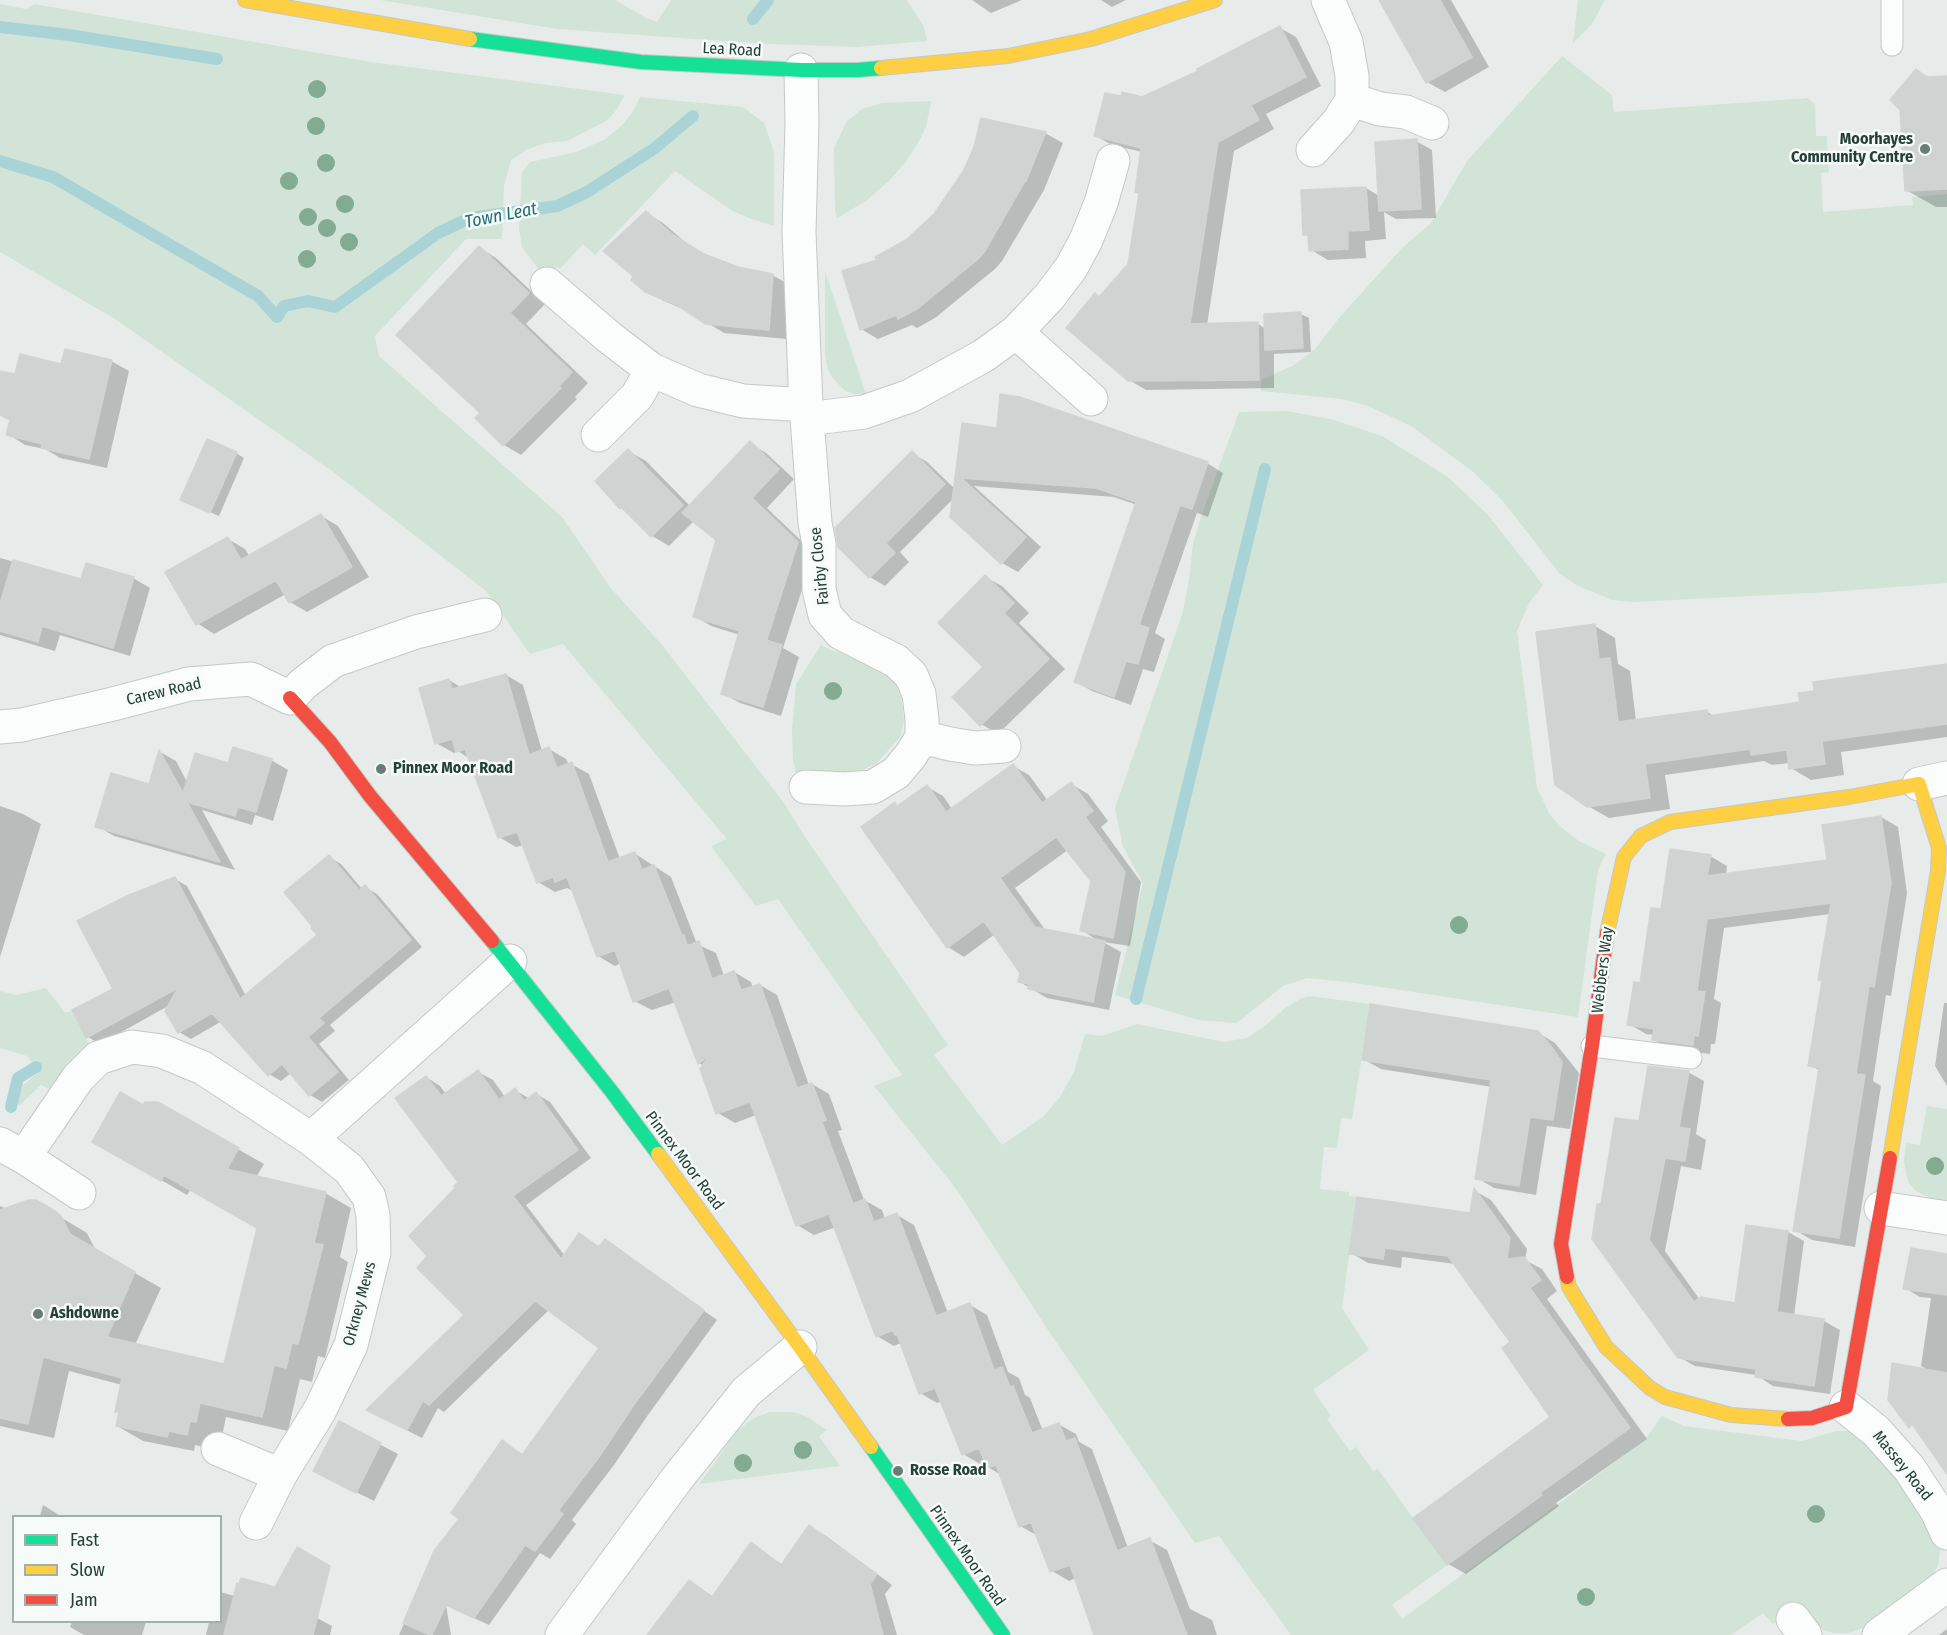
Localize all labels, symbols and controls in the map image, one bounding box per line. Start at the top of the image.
street label: Lea Road [702,39,762,61]
place label: Moorhayes Community Centre [1791,130,1913,168]
marker: Moorhayes Community Centre [1918,142,1932,156]
water label: Town Leat [463,198,539,234]
street label: Fairby Close [806,526,834,606]
street label: Carew Road [125,674,203,710]
place label: Pinnex Moor Road [393,759,513,779]
marker: Pinnex Moor Road [374,762,388,776]
street label: Webbers Way [1588,926,1618,1014]
street label: Pinnex Moor Road [641,1108,727,1214]
street label: Orkney Mews [339,1260,381,1348]
place label: Ashdowne [50,1304,119,1324]
marker: Ashdowne [31,1307,45,1321]
street label: Massey Road [1868,1427,1936,1505]
place label: Rosse Road [910,1461,986,1481]
marker: Rosse Road [891,1464,905,1478]
street label: Pinnex Moor Road [925,1502,1009,1610]
legend [12,1515,222,1623]
text: Fast [70,1529,99,1551]
text: Slow [70,1559,105,1581]
text: Jam [70,1589,98,1611]

